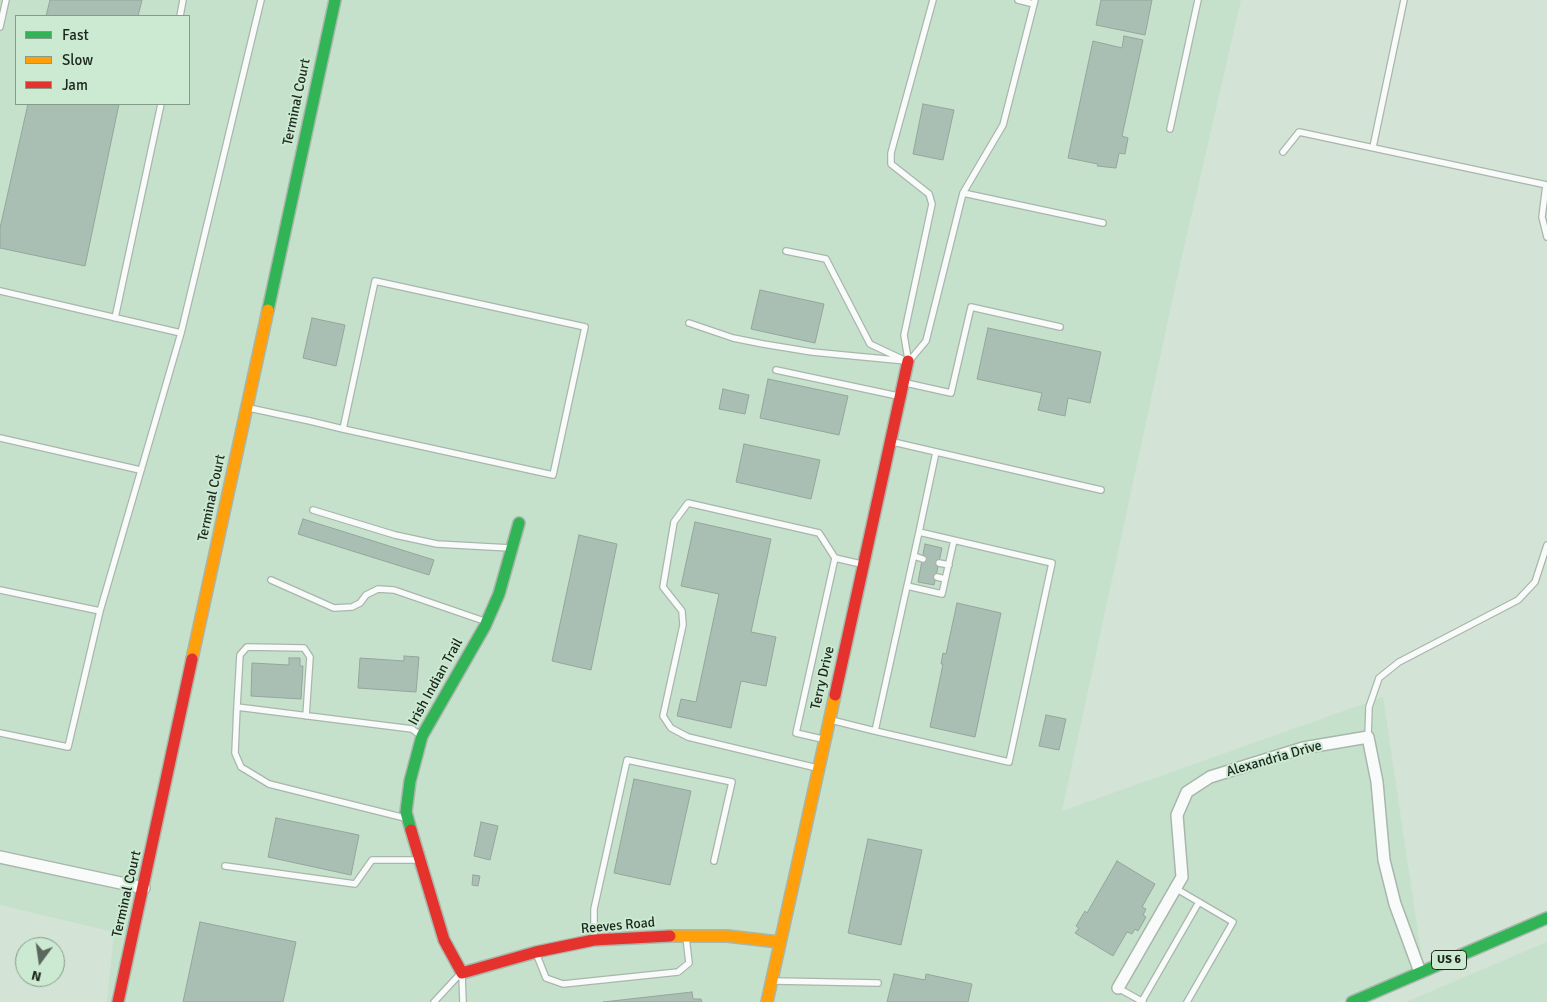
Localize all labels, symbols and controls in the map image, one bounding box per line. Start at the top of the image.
legend [15,15,190,105]
text: Fast [62,26,89,44]
text: Slow [62,51,93,69]
street label: Terminal Court [280,57,314,147]
text: Jam [62,76,88,94]
street label: Terminal Court [195,453,229,543]
street label: Irish Indian Trail [405,635,467,729]
street label: Terry Drive [808,645,838,711]
street label: Alexandria Drive [1224,737,1324,781]
street label: Terminal Court [109,849,145,939]
street label: Reeves Road [580,914,656,938]
north arrow [15,937,65,987]
road number: US 6 [1432,950,1466,970]
text: N [30,967,43,985]

